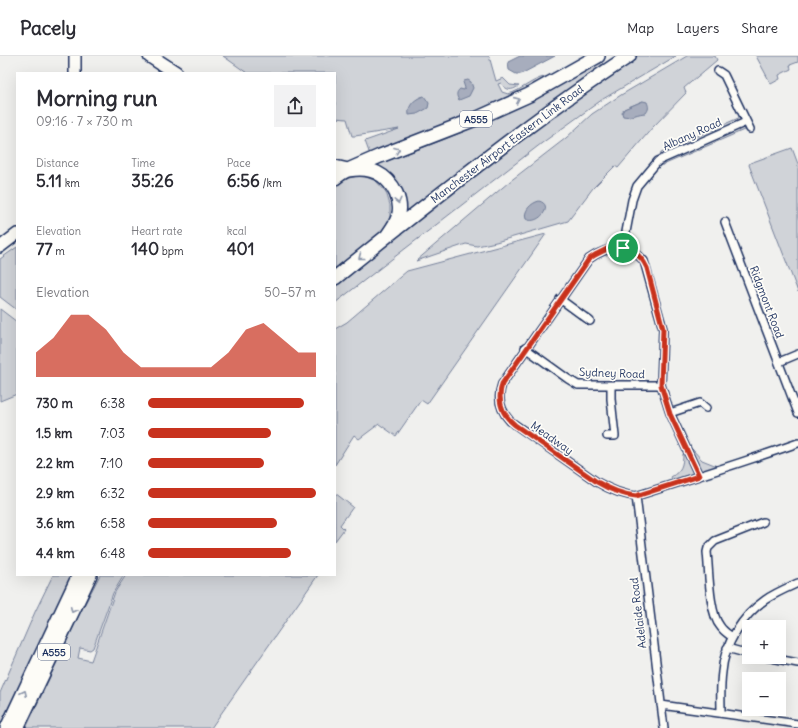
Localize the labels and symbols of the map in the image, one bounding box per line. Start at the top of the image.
street label: Manchester Airport Eastern Link Road [428,82,587,206]
one-way arrow [512,97,520,105]
road number: A555 [460,111,492,127]
street label: Albany Road [660,115,724,153]
one-way arrow [393,146,400,154]
one-way arrow [393,197,402,204]
pin [606,231,640,265]
one-way arrow [359,252,366,259]
street label: Ridgmont Road [747,264,787,341]
street label: Sydney Road [579,365,646,381]
street label: Meadway [528,418,576,458]
street label: Adelaide Road [627,576,649,649]
one-way arrow [70,606,78,613]
road number: A555 [38,644,70,660]
one-way arrow [19,690,27,697]

